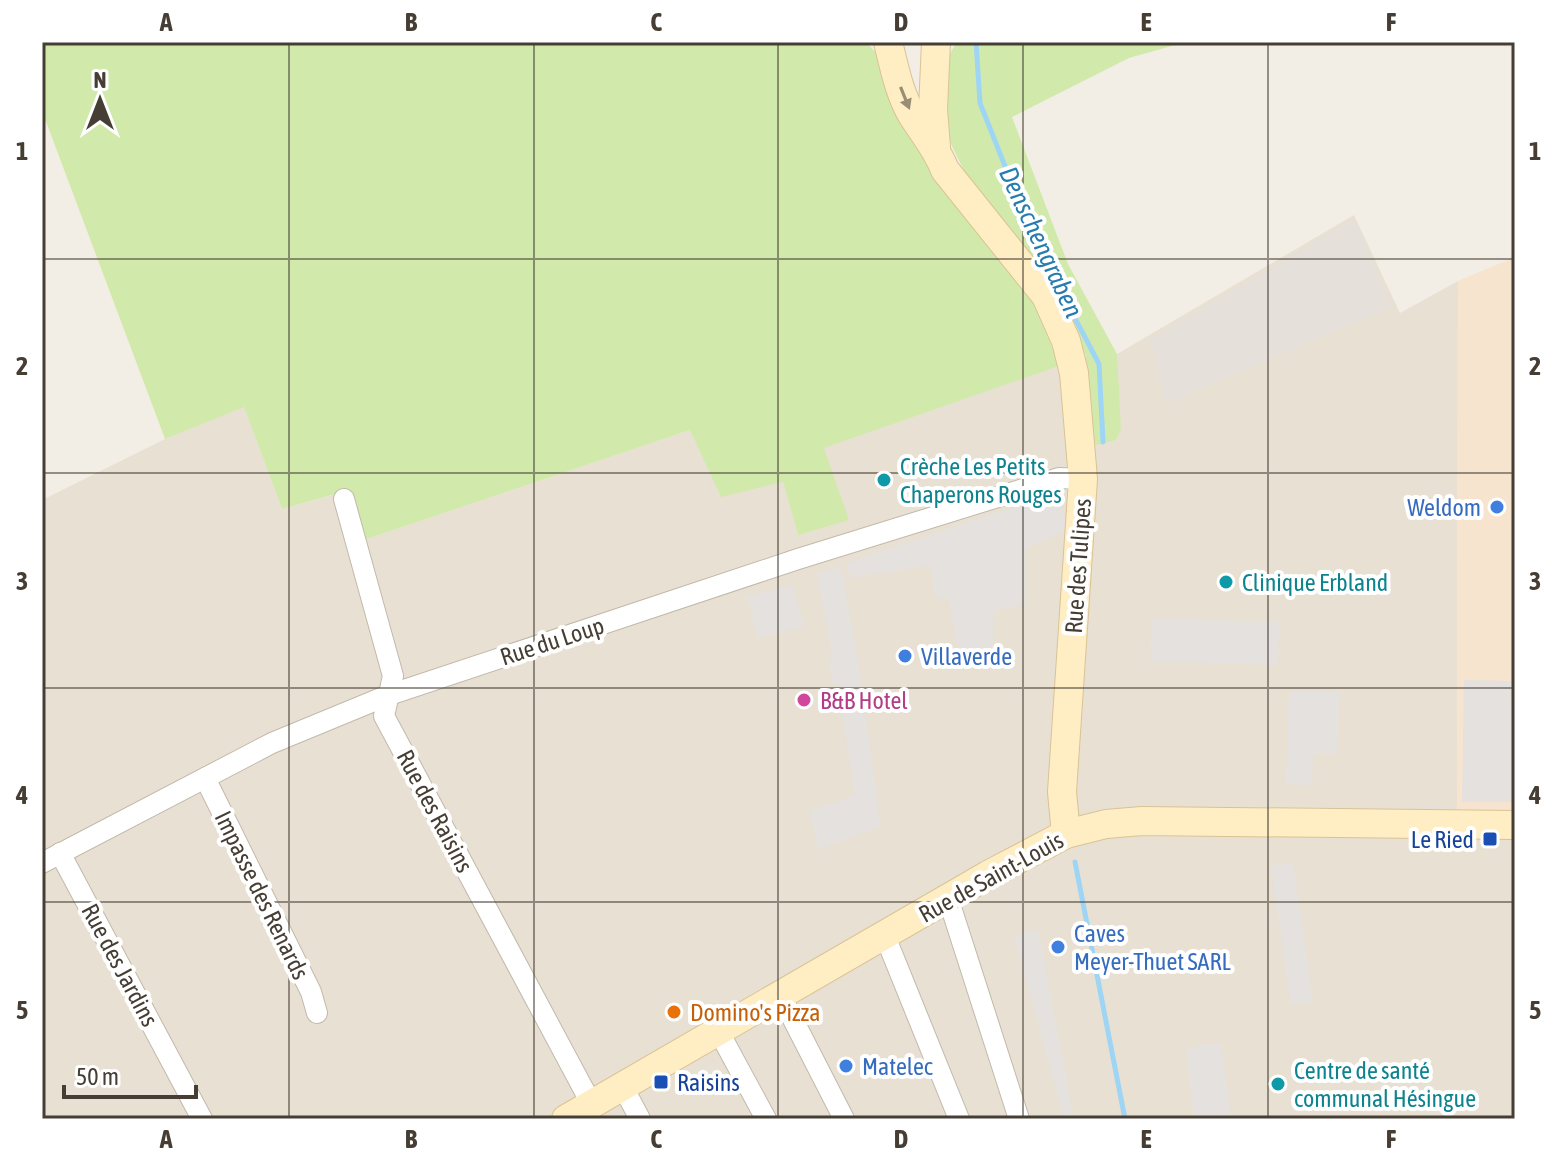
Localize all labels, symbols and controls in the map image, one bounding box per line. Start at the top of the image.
text: A [159,7,173,37]
text: B [405,7,418,37]
text: C [650,7,662,37]
text: D [894,7,908,37]
text: E [1140,7,1152,37]
text: F [1386,7,1397,37]
north arrow [60,60,140,140]
text: N [94,67,106,93]
one-way arrow [899,86,912,110]
text: 1 [16,136,28,166]
text: 1 [1529,136,1541,166]
water label: Denschengraben [993,162,1089,322]
text: 2 [16,351,28,381]
text: 2 [1529,351,1541,381]
place label: Crèche Les Petits Chaperons Rouges [900,453,1062,508]
marker: Crèche Les Petits Chaperons Rouges [875,471,893,489]
place label: Weldom [1407,494,1481,521]
street label: Rue des Tulipes [1060,498,1096,634]
marker: Weldom [1488,498,1506,516]
text: 3 [16,566,28,596]
text: 3 [1529,566,1541,596]
place label: Clinique Erbland [1242,569,1388,596]
marker: Clinique Erbland [1217,573,1235,591]
street label: Rue du Loup [497,612,607,670]
place label: Villaverde [921,643,1012,670]
marker: Villaverde [896,647,914,665]
place label: B&B Hotel [820,687,908,714]
marker: B&B Hotel [795,691,813,709]
street label: Rue des Raisins [391,745,479,877]
text: 4 [15,780,28,810]
text: 4 [1528,780,1541,810]
street label: Impasse des Renards [210,807,314,983]
street label: Rue de Saint-Louis [914,826,1068,928]
place label: Le Ried [1411,826,1474,853]
marker: Le Ried [1481,830,1499,848]
street label: Rue des Jardins [76,899,164,1031]
place label: Caves Meyer-Thuet SARL [1074,920,1231,975]
marker: Caves Meyer-Thuet SARL [1049,938,1067,956]
text: 5 [16,995,28,1025]
text: 5 [1529,995,1541,1025]
place label: Domino's Pizza [690,999,820,1026]
marker: Domino's Pizza [665,1003,683,1021]
scale bar [64,1049,196,1099]
place label: Matelec [862,1053,933,1080]
marker: Matelec [837,1057,855,1075]
place label: Centre de santé communal Hésingue [1294,1057,1476,1112]
text: 50 m [76,1063,119,1090]
place label: Raisins [677,1069,740,1096]
marker: Raisins [652,1073,670,1091]
marker: Centre de santé communal Hésingue [1269,1075,1287,1093]
text: A [159,1124,173,1154]
text: B [405,1124,418,1154]
text: C [650,1124,662,1154]
text: D [894,1124,908,1154]
text: E [1140,1124,1152,1154]
text: F [1386,1124,1397,1154]

